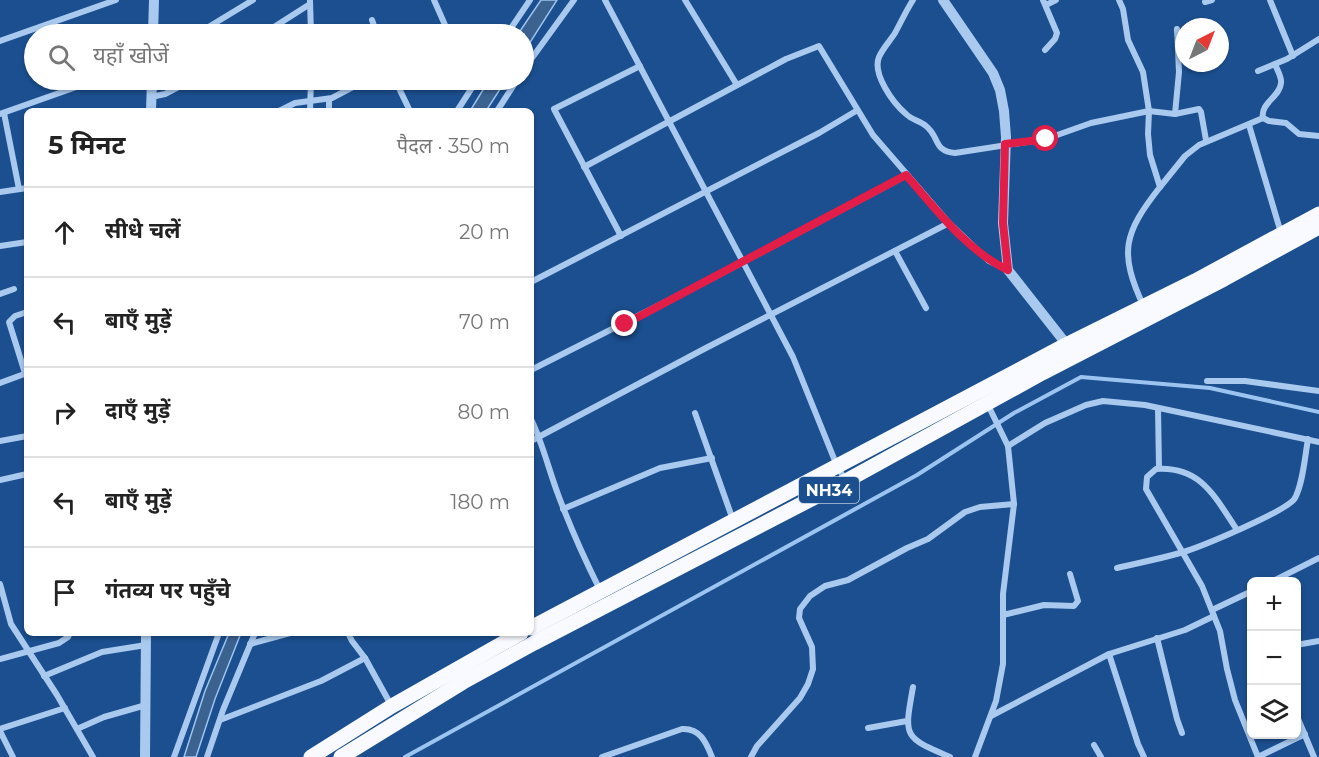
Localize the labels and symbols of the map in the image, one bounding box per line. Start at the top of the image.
north arrow [1175,18,1229,72]
route start [1032,125,1058,151]
route end [611,310,637,336]
road number: NH34 [799,477,859,503]

